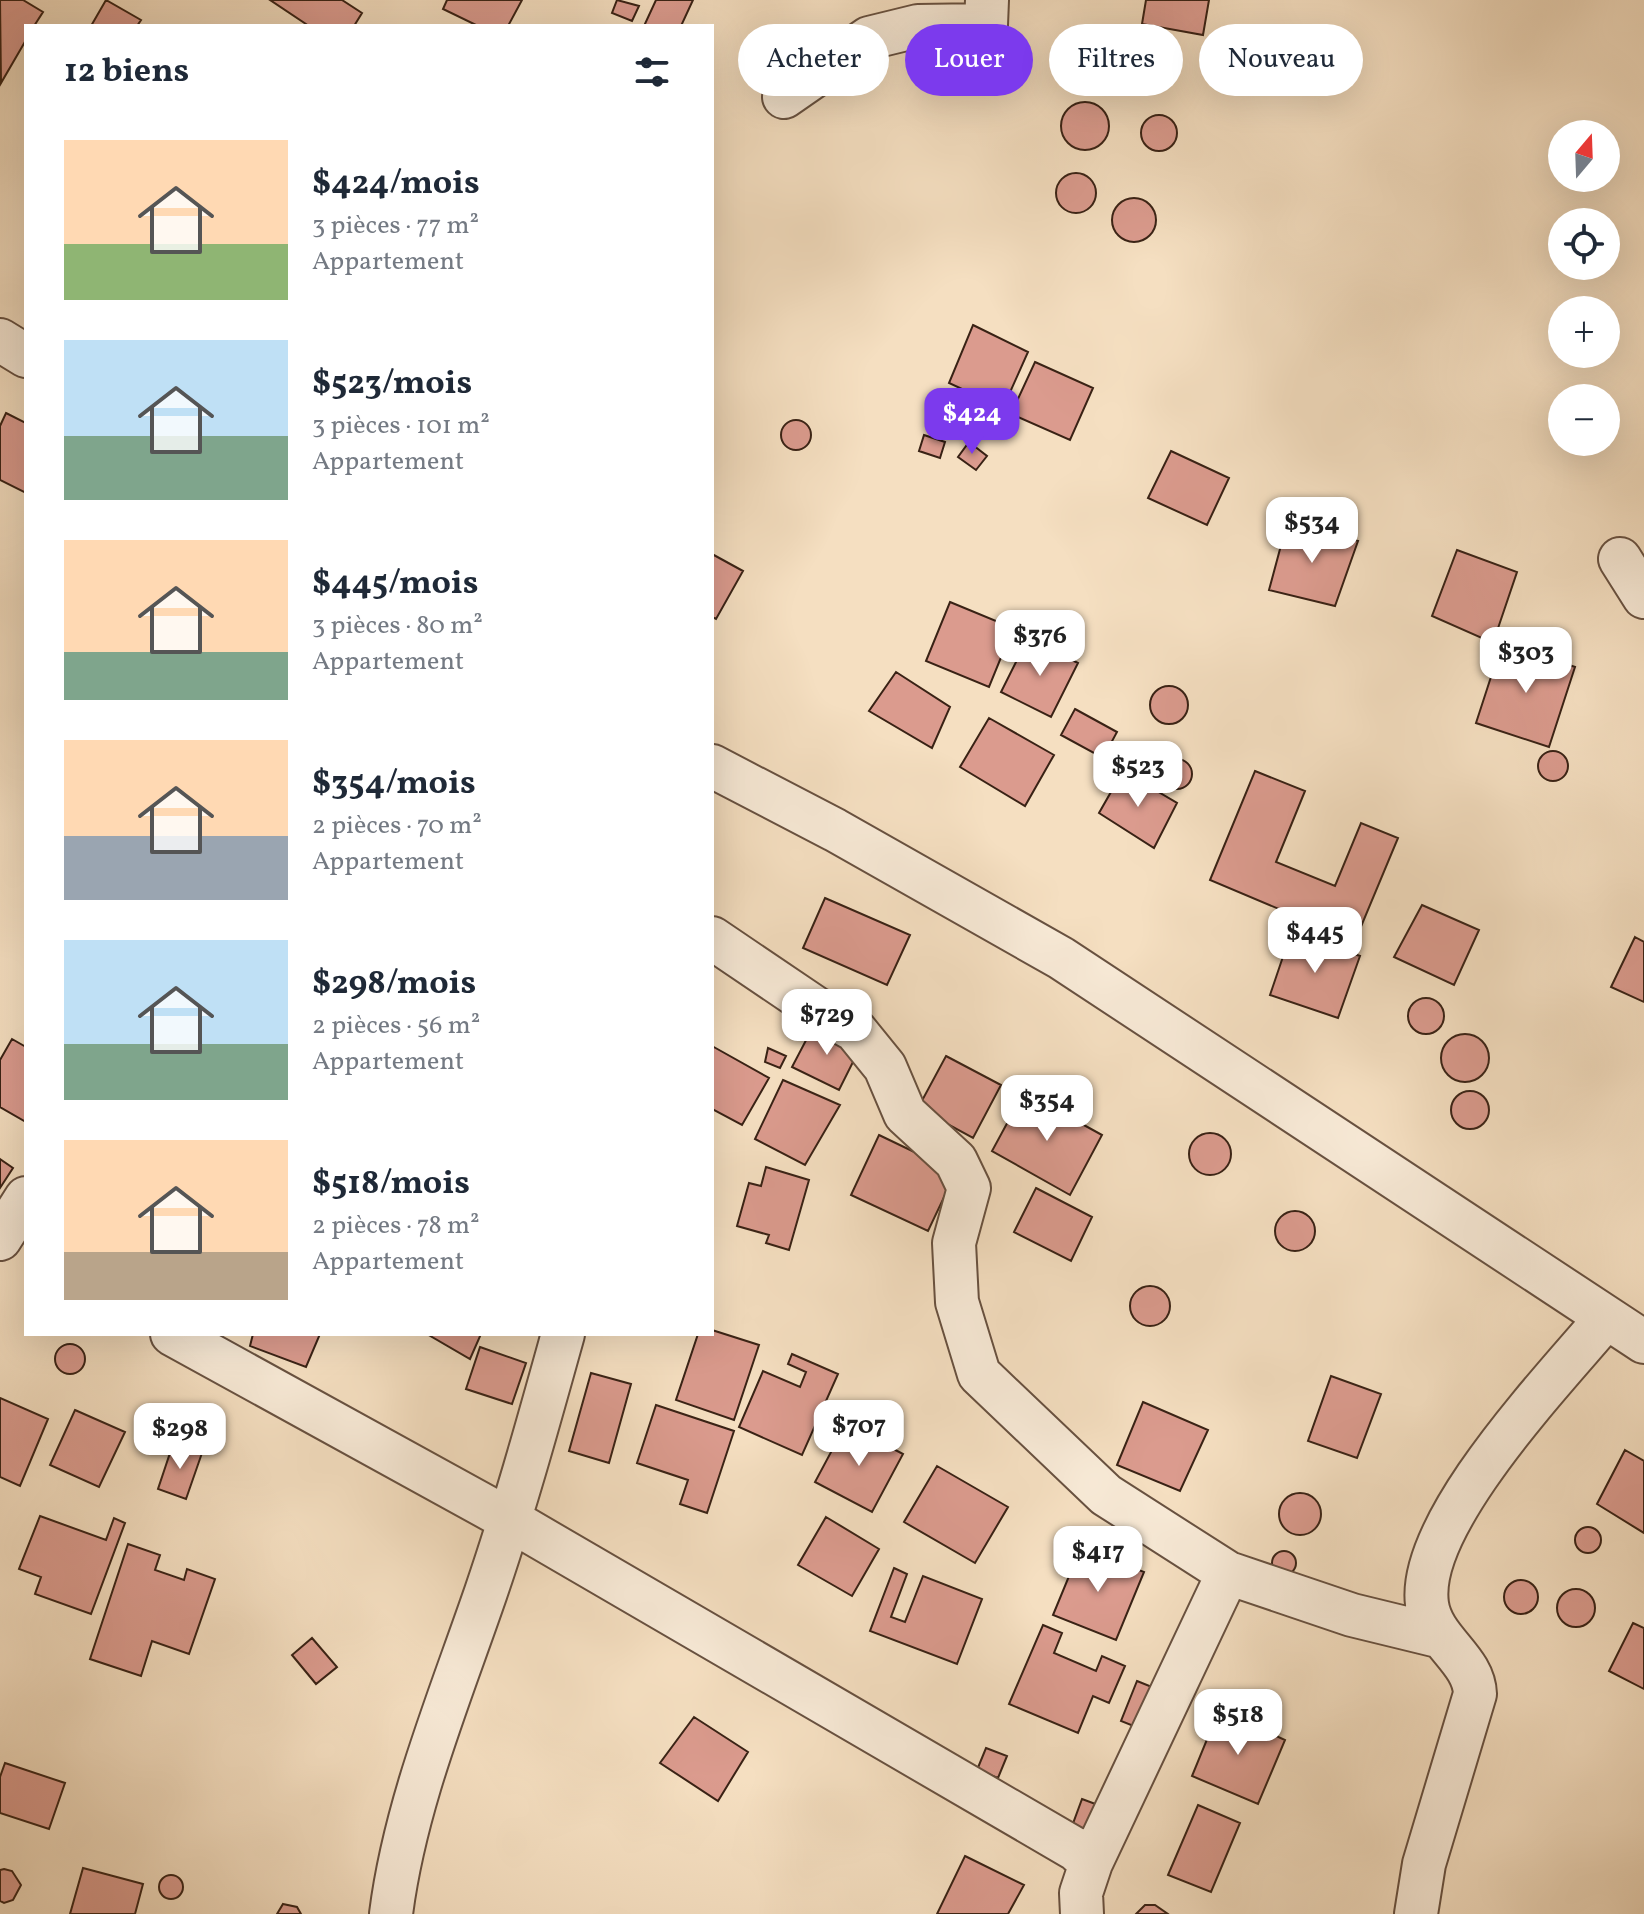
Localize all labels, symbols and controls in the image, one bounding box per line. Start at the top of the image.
chip: Acheter [738,24,889,96]
chip: Louer [905,24,1033,96]
chip: Filtres [1049,24,1183,96]
chip: Nouveau [1199,24,1363,96]
text: 12 biens [64,49,189,96]
icon: filters [630,50,674,94]
north arrow [1548,120,1620,192]
map controls [1548,120,1620,456]
text: $424/mois [312,161,480,208]
icon: home [128,172,224,268]
text: 3 pièces · 77 m² [312,208,479,244]
button: locate [1548,208,1620,280]
text: Appartement [312,244,464,280]
button: + [1548,296,1620,368]
text: $523/mois [312,361,472,408]
icon: home [128,372,224,468]
button: − [1548,384,1620,456]
pin: $424 [925,388,1019,456]
text: $424 [942,396,1002,432]
text: 3 pièces · 101 m² [312,408,490,444]
text: Appartement [312,444,464,480]
pin: $534 [1265,497,1359,565]
text: $534 [1284,505,1340,541]
text: $445/mois [312,561,478,608]
icon: home [128,572,224,668]
text: 3 pièces · 80 m² [312,608,483,644]
pin: $376 [993,610,1087,678]
text: $376 [1013,618,1067,654]
pin: $303 [1479,627,1573,695]
text: $303 [1498,635,1554,671]
text: Appartement [312,644,464,680]
pin: $523 [1091,741,1185,809]
text: $523 [1111,749,1165,785]
text: $354/mois [312,761,476,808]
icon: home [128,772,224,868]
text: 2 pièces · 70 m² [312,808,482,844]
text: Appartement [312,844,464,880]
pin: $445 [1268,907,1362,975]
text: $445 [1286,915,1344,951]
text: $298/mois [312,961,476,1008]
icon: home [128,972,224,1068]
pin: $729 [780,989,874,1057]
text: $729 [800,997,854,1033]
text: 2 pièces · 56 m² [312,1008,480,1044]
text: Appartement [312,1044,464,1080]
pin: $354 [1000,1075,1094,1143]
text: $354 [1019,1083,1075,1119]
text: $518/mois [312,1161,470,1208]
icon: home [128,1172,224,1268]
text: 2 pièces · 78 m² [312,1208,480,1244]
text: Appartement [312,1244,464,1280]
pin: $707 [812,1400,906,1468]
pin: $298 [133,1403,227,1471]
text: $707 [832,1408,886,1444]
text: $298 [152,1411,208,1447]
pin: $417 [1051,1526,1145,1594]
text: $417 [1071,1534,1125,1570]
pin: $518 [1191,1689,1285,1757]
text: $518 [1212,1697,1264,1733]

